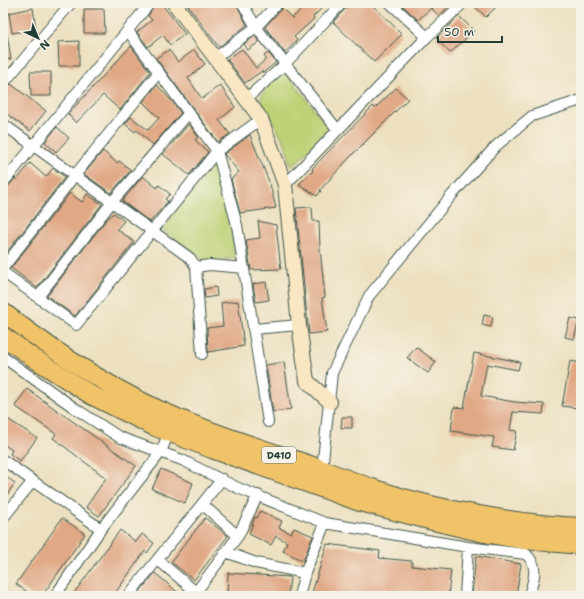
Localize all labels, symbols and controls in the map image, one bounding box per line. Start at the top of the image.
north arrow [18,18,58,58]
scale bar [438,18,502,44]
text: 50 m [444,24,474,40]
text: N [36,36,53,53]
road number: D410 [262,447,296,463]

